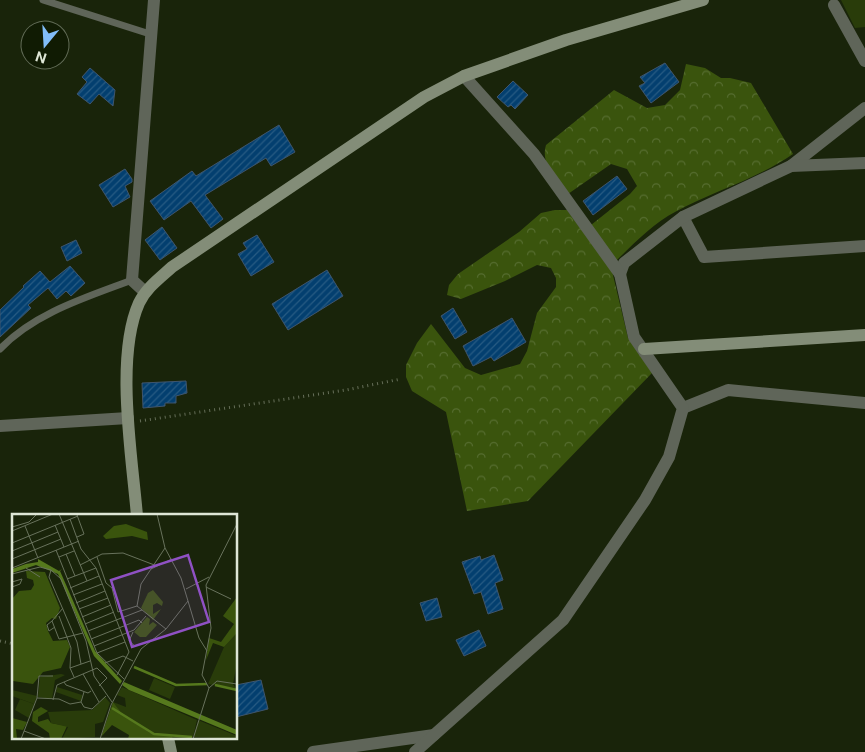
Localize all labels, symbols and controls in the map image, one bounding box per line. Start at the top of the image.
north arrow [20,20,70,70]
text: N [33,48,49,67]
inset map [12,514,238,740]

